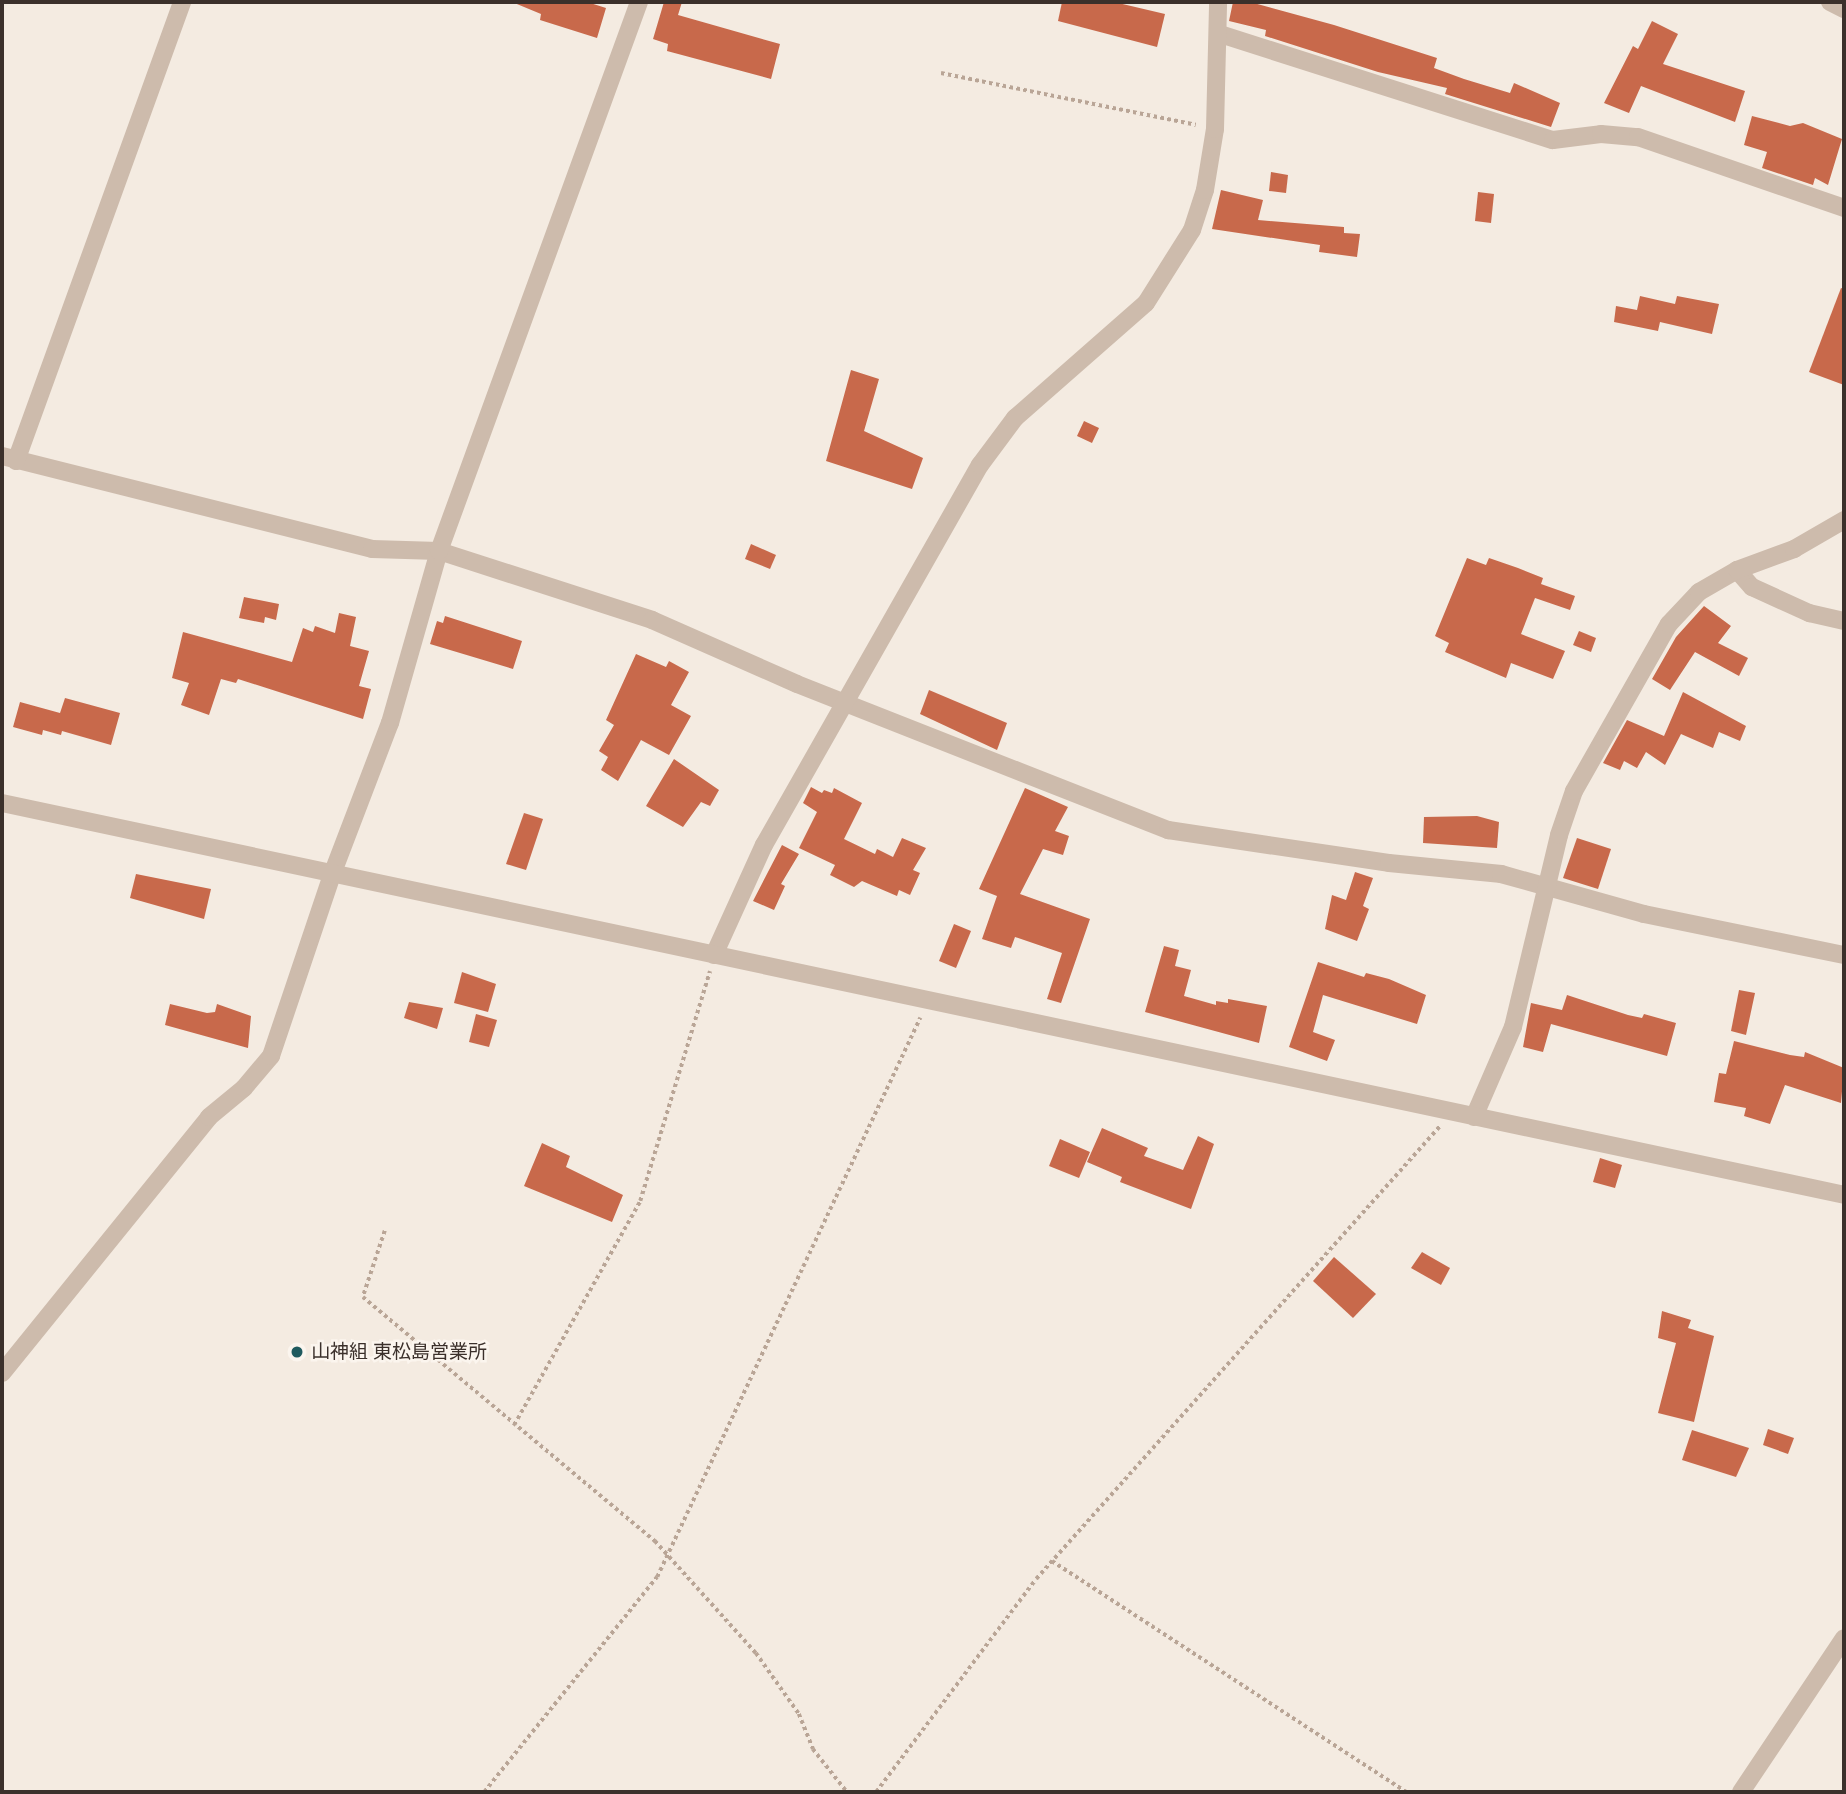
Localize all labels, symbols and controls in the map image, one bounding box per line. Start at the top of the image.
place label: 山神組 東松島営業所 [311,1341,487,1363]
marker: 山神組 東松島営業所 [289,1344,305,1360]

